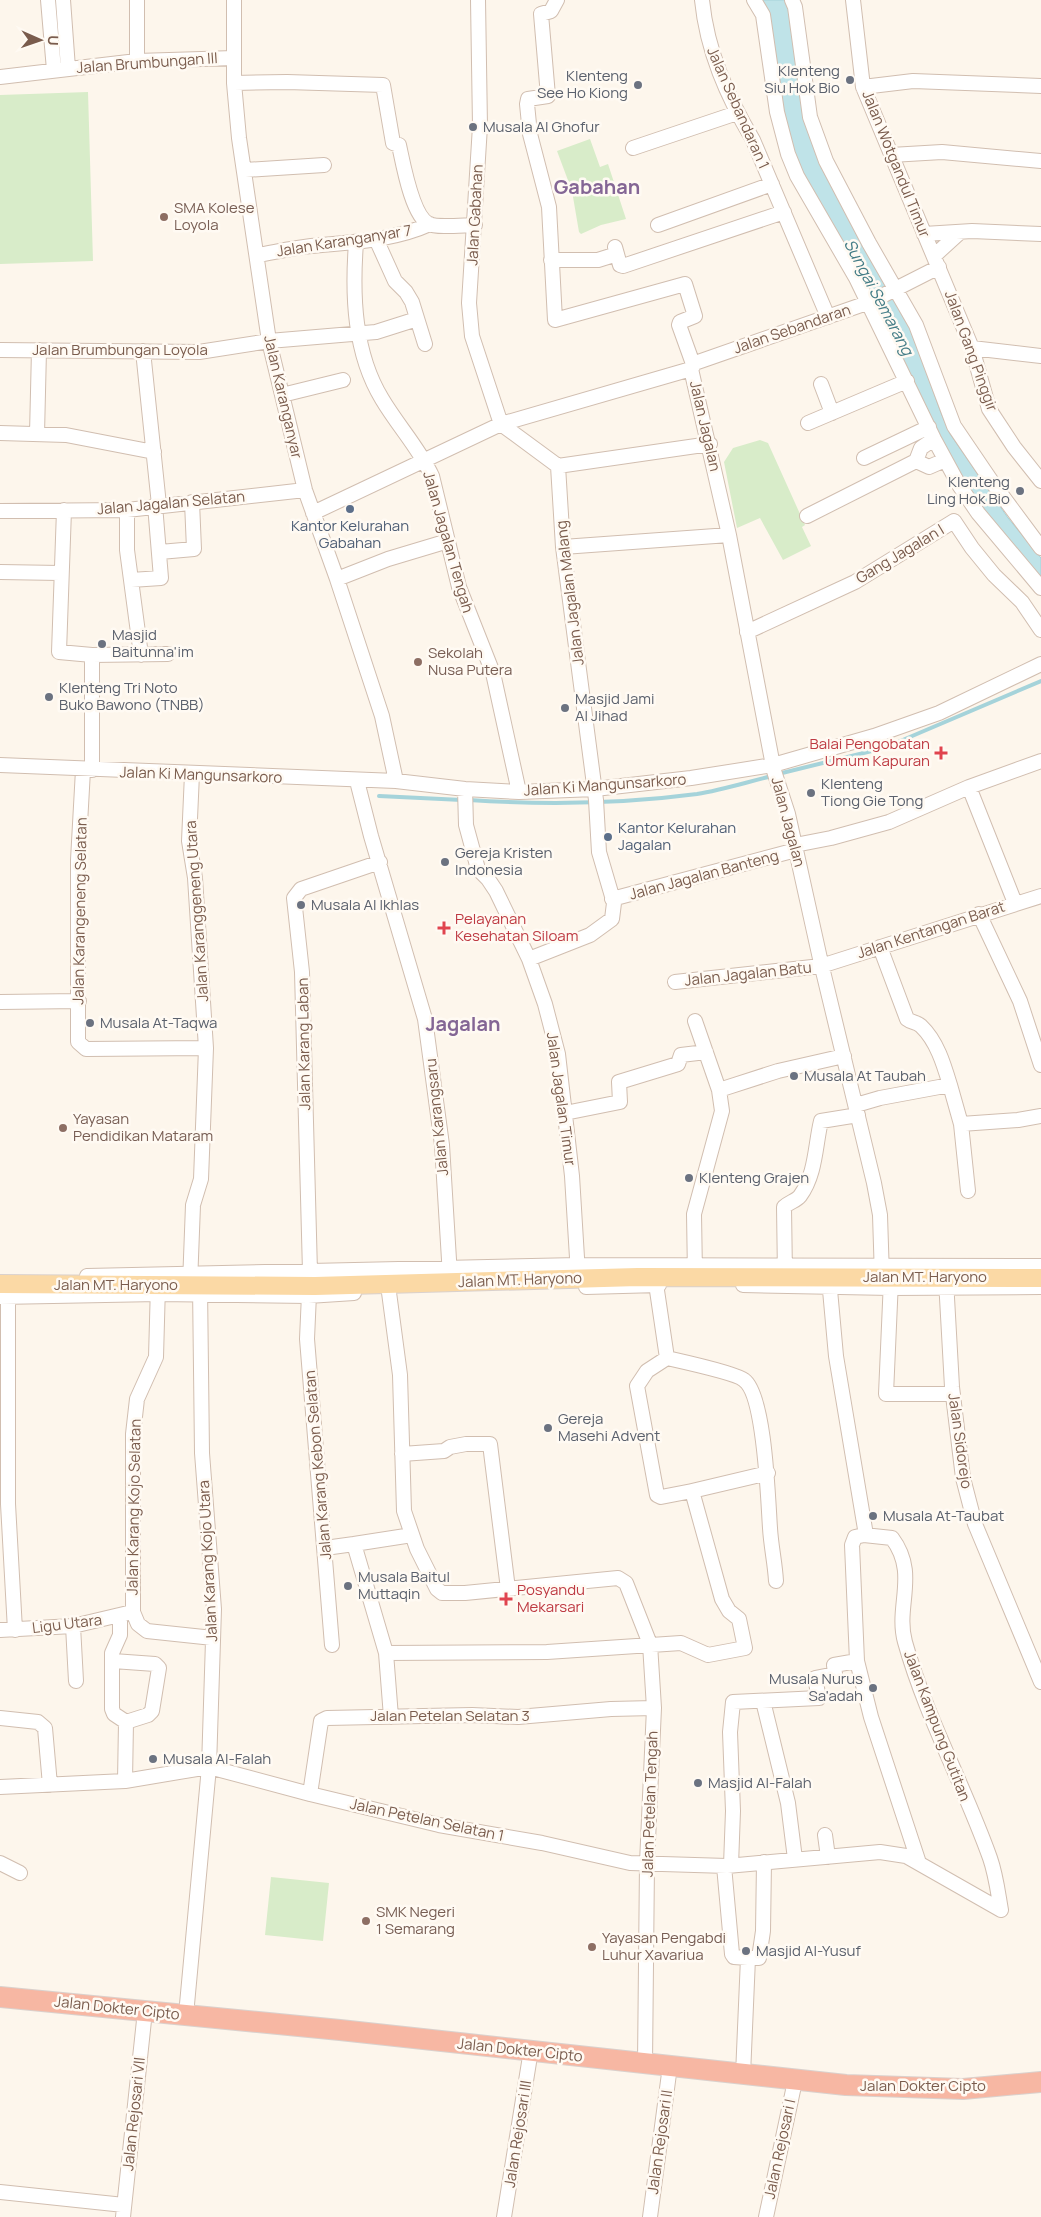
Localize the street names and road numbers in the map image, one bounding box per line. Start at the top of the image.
street label: Jalan Sebandaran 1 [702,43,775,172]
street label: Jalan Brumbungan III [76,47,218,78]
street label: Jalan Wotgandul Timur [857,87,936,241]
street label: Jalan Gabahan [461,164,488,266]
street label: Jalan Karanganyar 7 [275,219,413,262]
street label: Jalan Gang Pinggir [940,288,1003,415]
street label: Jalan Sebandaran [730,299,853,358]
street label: Jalan Karanganyar [259,333,308,461]
street label: Jalan Brumbungan Loyola [32,339,208,360]
street label: Jalan Jagalan [685,379,726,473]
street label: Jalan Jagalan Tengah [418,469,479,615]
street label: Jalan Jagalan Selatan [96,486,246,519]
street label: Jalan Jagalan Malang [550,519,589,667]
street label: Gang Jagalan I [852,519,948,588]
street label: Jalan Ki Mangunsarkoro [119,761,283,788]
street label: Jalan Ki Mangunsarkoro [523,768,687,801]
street label: Jalan Jagalan [766,775,811,869]
street label: Jalan Karangeneng Selatan [67,817,92,1005]
street label: Jalan Karanggeneng Utara [180,820,213,1002]
street label: Jalan Jagalan Banteng [627,844,781,905]
street label: Jalan Kentangan Barat [854,896,1007,963]
street label: Jalan Jagalan Batu [683,956,813,991]
street label: Jalan Karang Laban [292,977,315,1110]
street label: Jalan Jagalan Timur [542,1031,581,1168]
street label: Jalan Karangsaru [420,1057,453,1177]
street label: Jalan MT. Haryono [863,1266,987,1287]
street label: Jalan MT. Haryono [458,1267,582,1292]
street label: Jalan MT. Haryono [54,1274,178,1295]
street label: Jalan Karang Kebon Selatan [299,1369,336,1561]
street label: Jalan Sidorejo [943,1392,978,1490]
street label: Jalan Karang Kojo Selatan [121,1419,146,1595]
street label: Jalan Karang Kojo Utara [193,1480,222,1642]
street label: Ligu Utara [31,1609,103,1638]
street label: Jalan Kampung Gutitan [899,1647,976,1804]
street label: Jalan Petelan Selatan 3 [370,1705,530,1726]
street label: Jalan Petelan Tengah [636,1730,663,1877]
street label: Jalan Petelan Selatan 1 [348,1793,506,1846]
street label: Jalan Dokter Cipto [53,1990,181,2025]
street label: Jalan Dokter Cipto [456,2032,584,2067]
street label: Jalan Rejosari VII [117,2056,150,2172]
street label: Jalan Dokter Cipto [860,2075,986,2096]
street label: Jalan Rejosari III [499,2079,536,2189]
street label: Jalan Rejosari II [642,2089,677,2195]
street label: Jalan Rejosari I [759,2097,800,2201]

